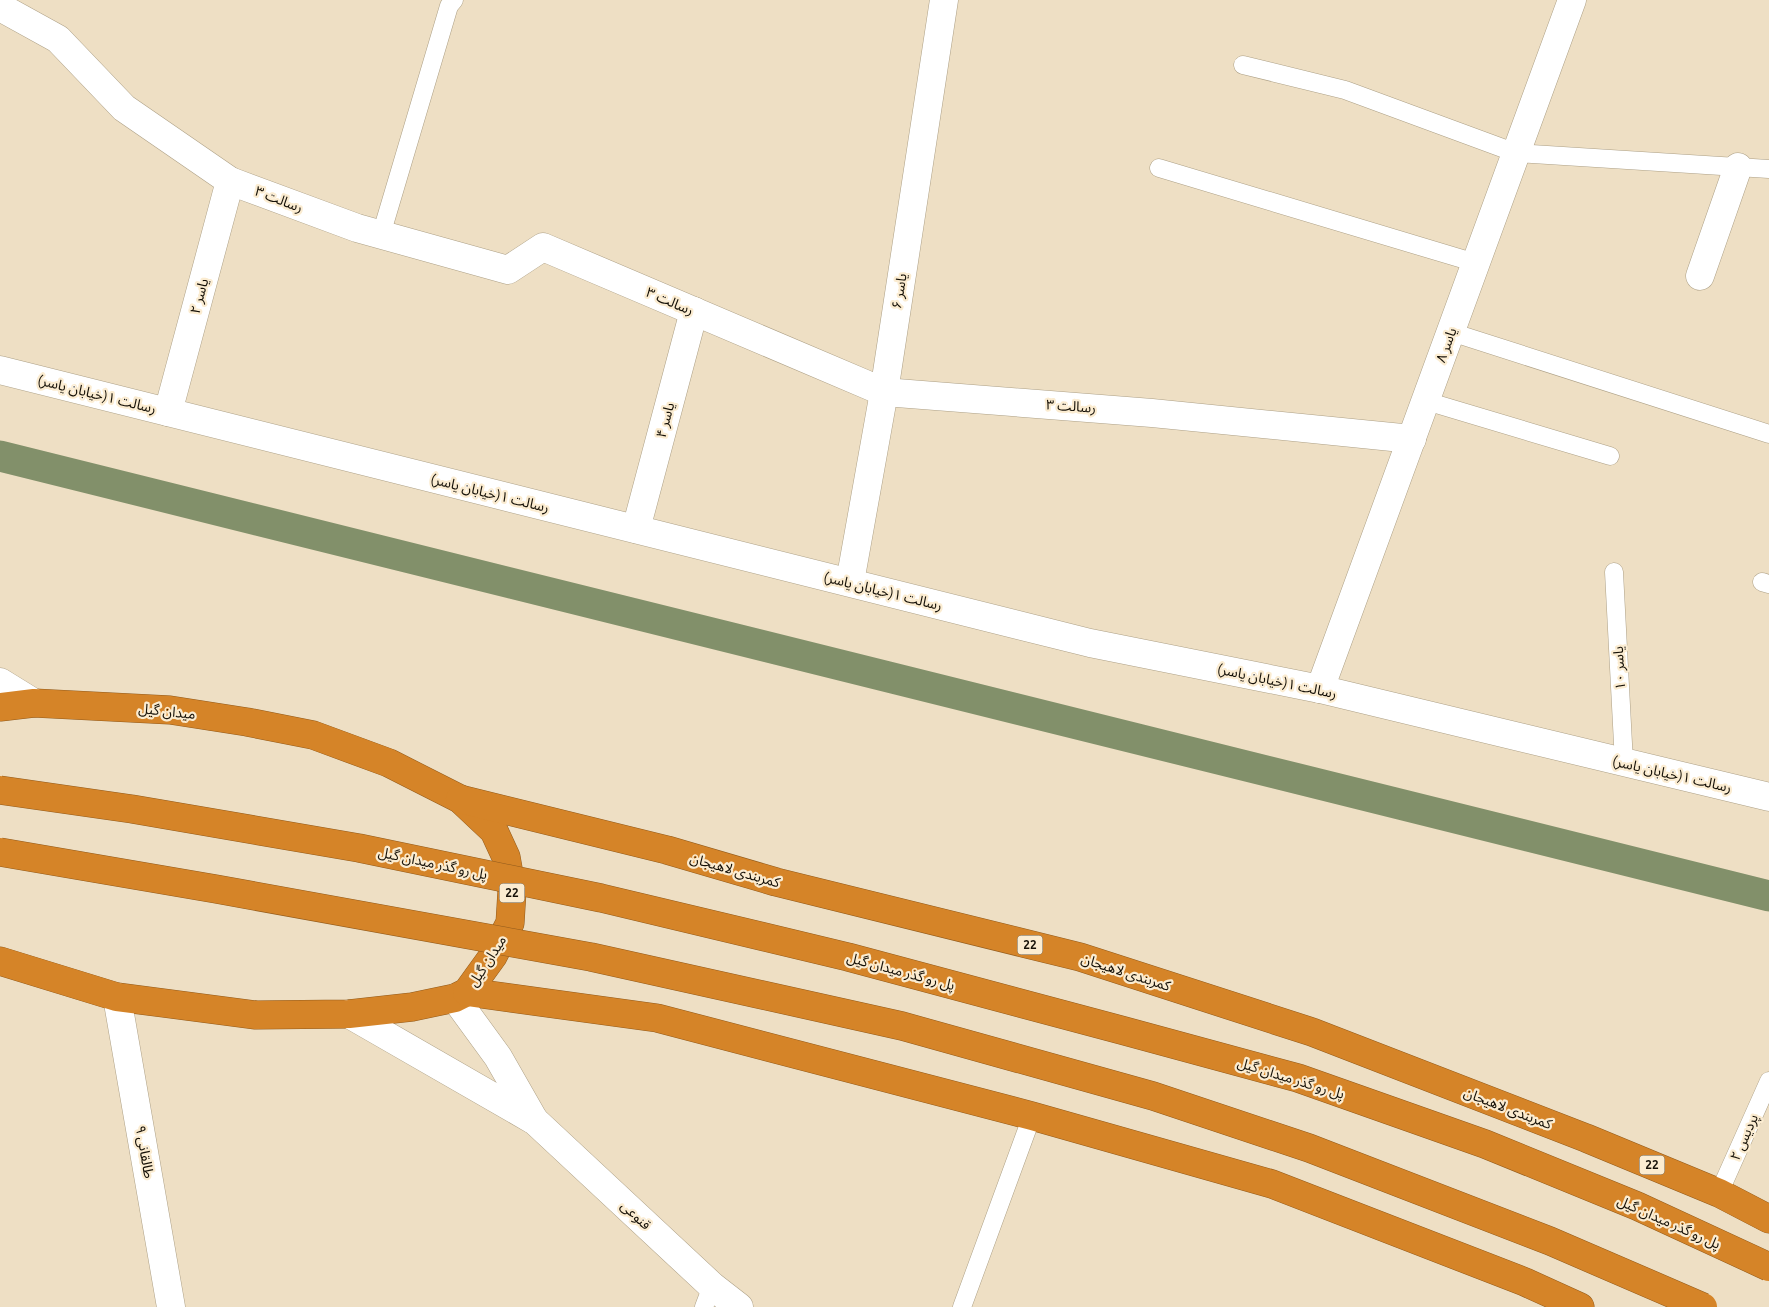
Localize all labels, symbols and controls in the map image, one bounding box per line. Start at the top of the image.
street label: رسالت ۳ [252,183,305,216]
street label: یاسر ۶ [888,272,911,310]
street label: یاسر ۲ [187,277,212,316]
street label: رسالت ۳ [643,284,696,319]
street label: یاسر ۸ [1432,325,1461,365]
street label: رسالت ۱(خیابان یاسر) [36,372,158,417]
street label: رسالت ۳ [1045,396,1096,417]
street label: یاسر ۴ [653,401,678,440]
street label: رسالت ۱(خیابان یاسر) [429,471,551,516]
street label: رسالت ۱(خیابان یاسر) [822,569,944,614]
street label: یاسر ۱۰ [1610,646,1629,690]
street label: رسالت ۱(خیابان یاسر) [1216,661,1338,702]
street label: میدان گیل [138,700,196,723]
street label: رسالت ۱(خیابان یاسر) [1611,753,1733,796]
street label: پل رو گذر میدان گیل [377,844,489,884]
street label: کمربندی لاهیجان [688,850,782,892]
road number: 22 [500,884,524,902]
street label: میدان گیل [465,933,510,990]
road number: 22 [1018,936,1042,954]
street label: پل رو گذر میدان گیل [845,949,957,995]
street label: کمربندی لاهیجان [1079,950,1173,995]
street label: پل رو گذر میدان گیل [1235,1054,1346,1104]
street label: کمربندی لاهیجان [1461,1084,1554,1133]
street label: پردیس ۲ [1727,1111,1763,1164]
street label: طالقانی ۹ [131,1124,158,1180]
road number: 22 [1640,1156,1664,1174]
street label: پل رو گذر میدان گیل [1614,1192,1723,1254]
street label: قنوعی [617,1197,654,1234]

